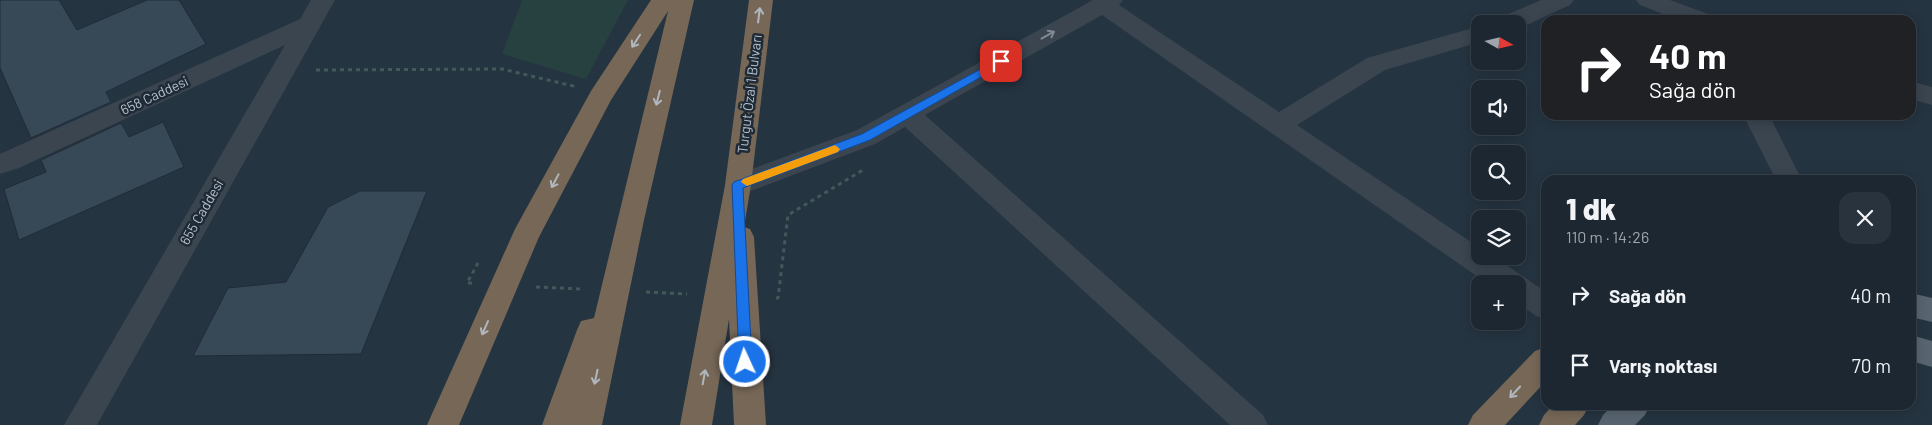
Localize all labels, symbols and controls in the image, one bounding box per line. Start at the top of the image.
one-way arrow [754,8,764,24]
north arrow [1471,15,1526,70]
map controls [1471,15,1526,330]
one-way arrow [1041,29,1055,39]
one-way arrow [631,34,642,48]
street label: Turgut Özal 1 Bulvarı [733,34,765,154]
text: 40 m [1649,34,1726,76]
icon: right [1566,35,1631,100]
pin [980,40,1022,82]
icon: arrive [987,47,1015,75]
street label: 658 Caddesi [118,72,190,118]
text: Sağa dön [1649,76,1736,102]
button: sound [1471,80,1526,135]
one-way arrow [653,90,662,106]
button: search [1471,145,1526,200]
one-way arrow [550,174,560,189]
street label: 655 Caddesi [176,176,226,248]
text: 1 dk [1566,190,1616,226]
button: close [1839,192,1891,244]
button: layers [1471,210,1526,265]
text: 110 m · 14:26 [1566,227,1649,246]
button: + [1471,275,1526,330]
icon: right [1566,281,1594,309]
text: Sağa dön [1609,284,1686,307]
text: 40 m [1850,284,1891,307]
one-way arrow [480,320,490,335]
position arrow [718,335,770,387]
icon: arrive [1566,351,1594,379]
text: Varış noktası [1609,354,1717,377]
text: 70 m [1852,354,1891,377]
one-way arrow [591,368,601,384]
one-way arrow [699,369,709,385]
one-way arrow [1509,386,1521,398]

